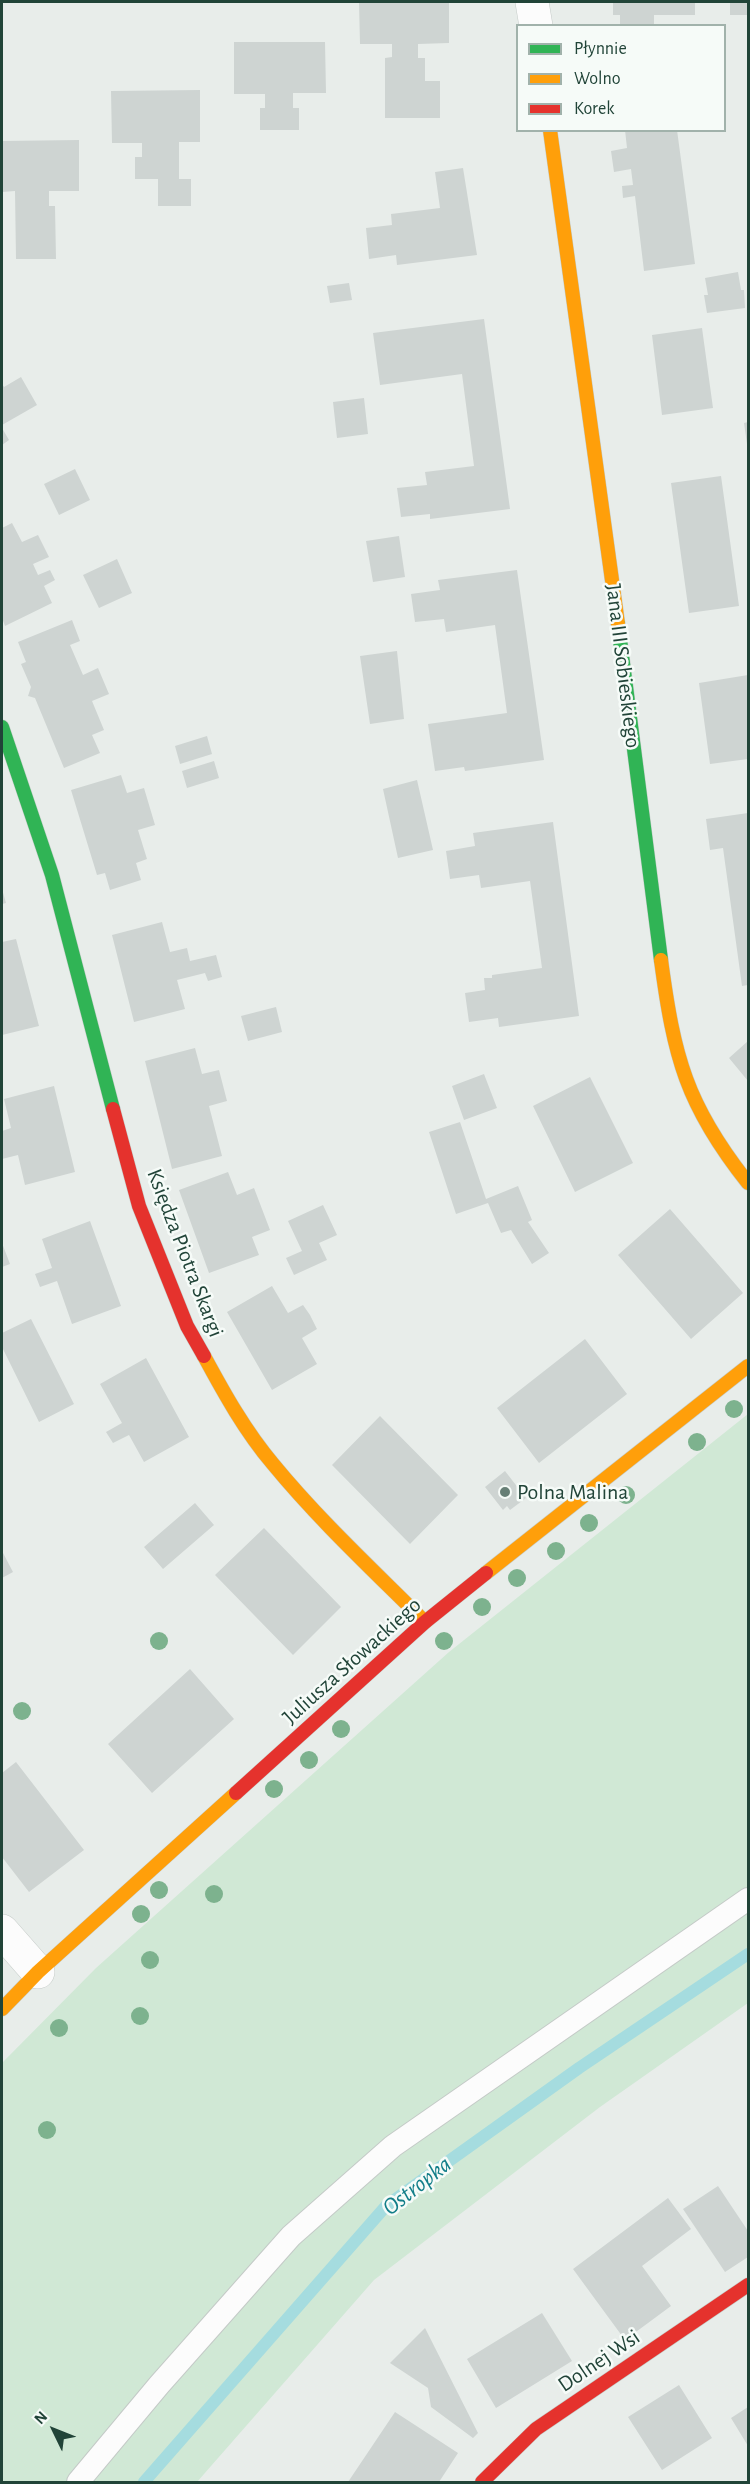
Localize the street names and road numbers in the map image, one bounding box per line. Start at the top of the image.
street label: Jana III Sobieskiego [600,582,646,750]
street label: Księdza Piotra Skargi [141,1165,229,1341]
street label: Juliusza Słowackiego [277,1592,427,1730]
street label: Dolnej Wsi [553,2324,645,2398]

